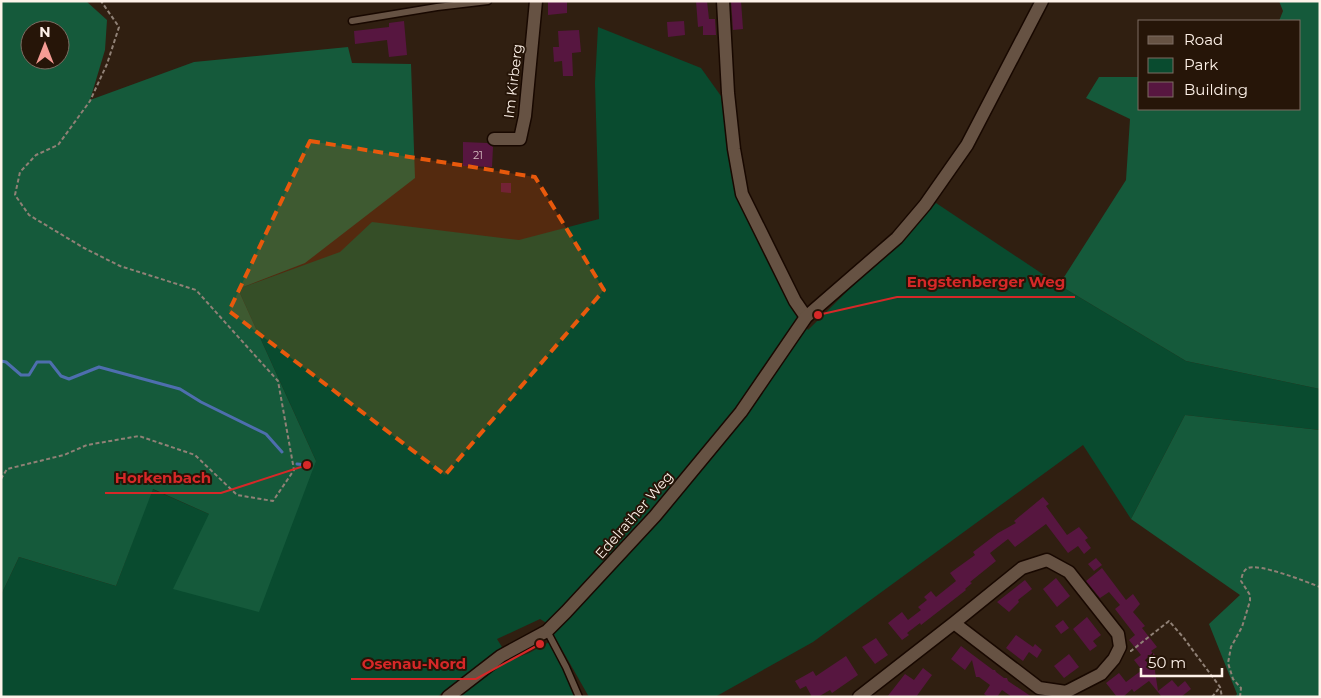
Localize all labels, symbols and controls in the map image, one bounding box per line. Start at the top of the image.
north arrow [20,20,70,70]
legend [1138,20,1301,110]
text: N [39,23,51,41]
text: Road [1184,30,1223,49]
street label: Im Kirberg [499,43,527,119]
text: Park [1184,55,1218,74]
text: Building [1184,80,1248,99]
house number: 21 [473,148,483,162]
callout: Engstenberger Weg [897,267,1075,297]
text: Engstenberger Weg [907,272,1065,291]
callout: Horkenbach [105,463,221,493]
text: Horkenbach [115,468,211,487]
street label: Edelrather Weg [591,468,677,562]
scale bar [1141,646,1222,678]
callout: Osenau-Nord [351,649,476,679]
text: 50 m [1148,653,1186,672]
text: Osenau-Nord [362,654,466,673]

